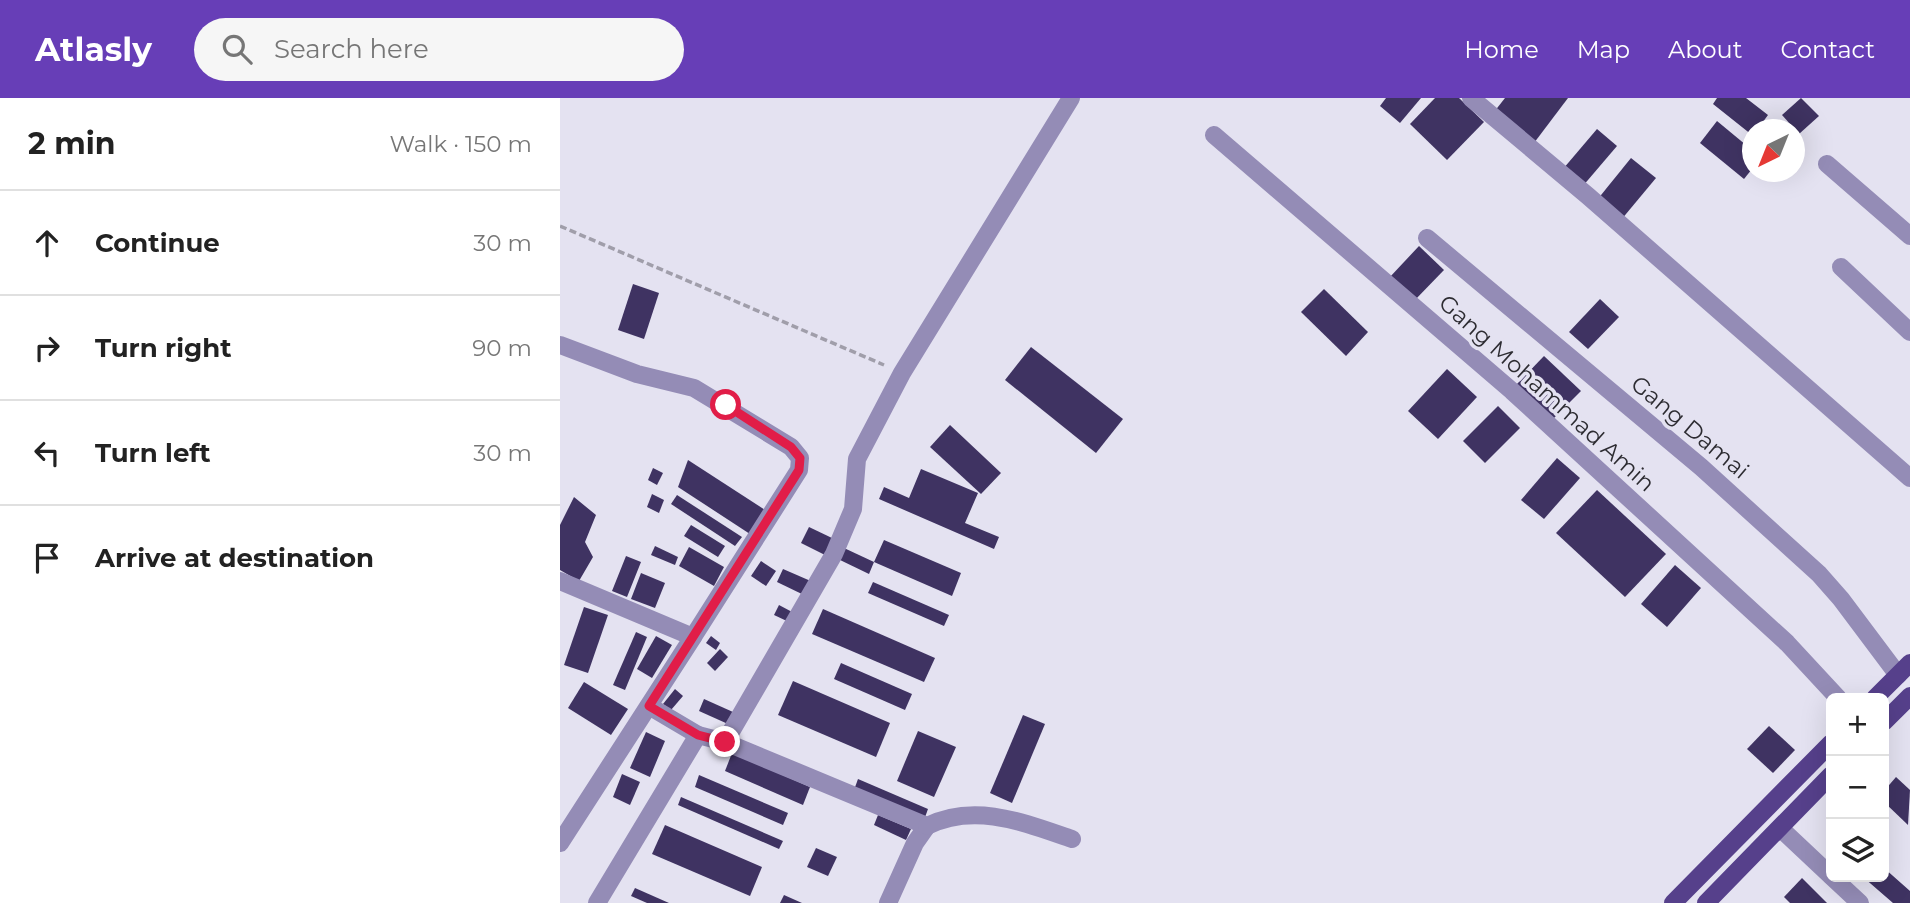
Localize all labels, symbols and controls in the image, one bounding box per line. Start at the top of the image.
search box [194,18,684,81]
text: Atlasly [35,29,152,69]
icon: search [218,30,256,68]
text: Search here [274,33,429,65]
text: Home [1464,35,1539,64]
text: Map [1577,35,1630,64]
text: About [1668,35,1742,64]
text: Contact [1780,35,1875,64]
north arrow [1742,119,1805,182]
text: 2 min [28,125,115,162]
text: Walk · 150 m [389,130,532,158]
icon: ahead [28,224,66,262]
text: Continue [95,227,220,259]
text: 30 m [473,229,532,257]
street label: Gang Mohammad Amin [1433,289,1661,497]
icon: right [28,329,66,367]
text: Turn right [95,332,231,364]
text: 90 m [472,334,532,362]
street label: Gang Damai [1625,370,1755,484]
route start [710,389,741,420]
icon: left [28,434,66,472]
text: Turn left [95,437,211,469]
text: 30 m [473,439,532,467]
icon: arrive [28,539,66,577]
text: Arrive at destination [95,542,374,574]
map controls [1826,693,1889,882]
button: + [1826,693,1889,756]
route end [709,726,740,757]
button: − [1826,756,1889,819]
button: layers [1826,819,1889,882]

